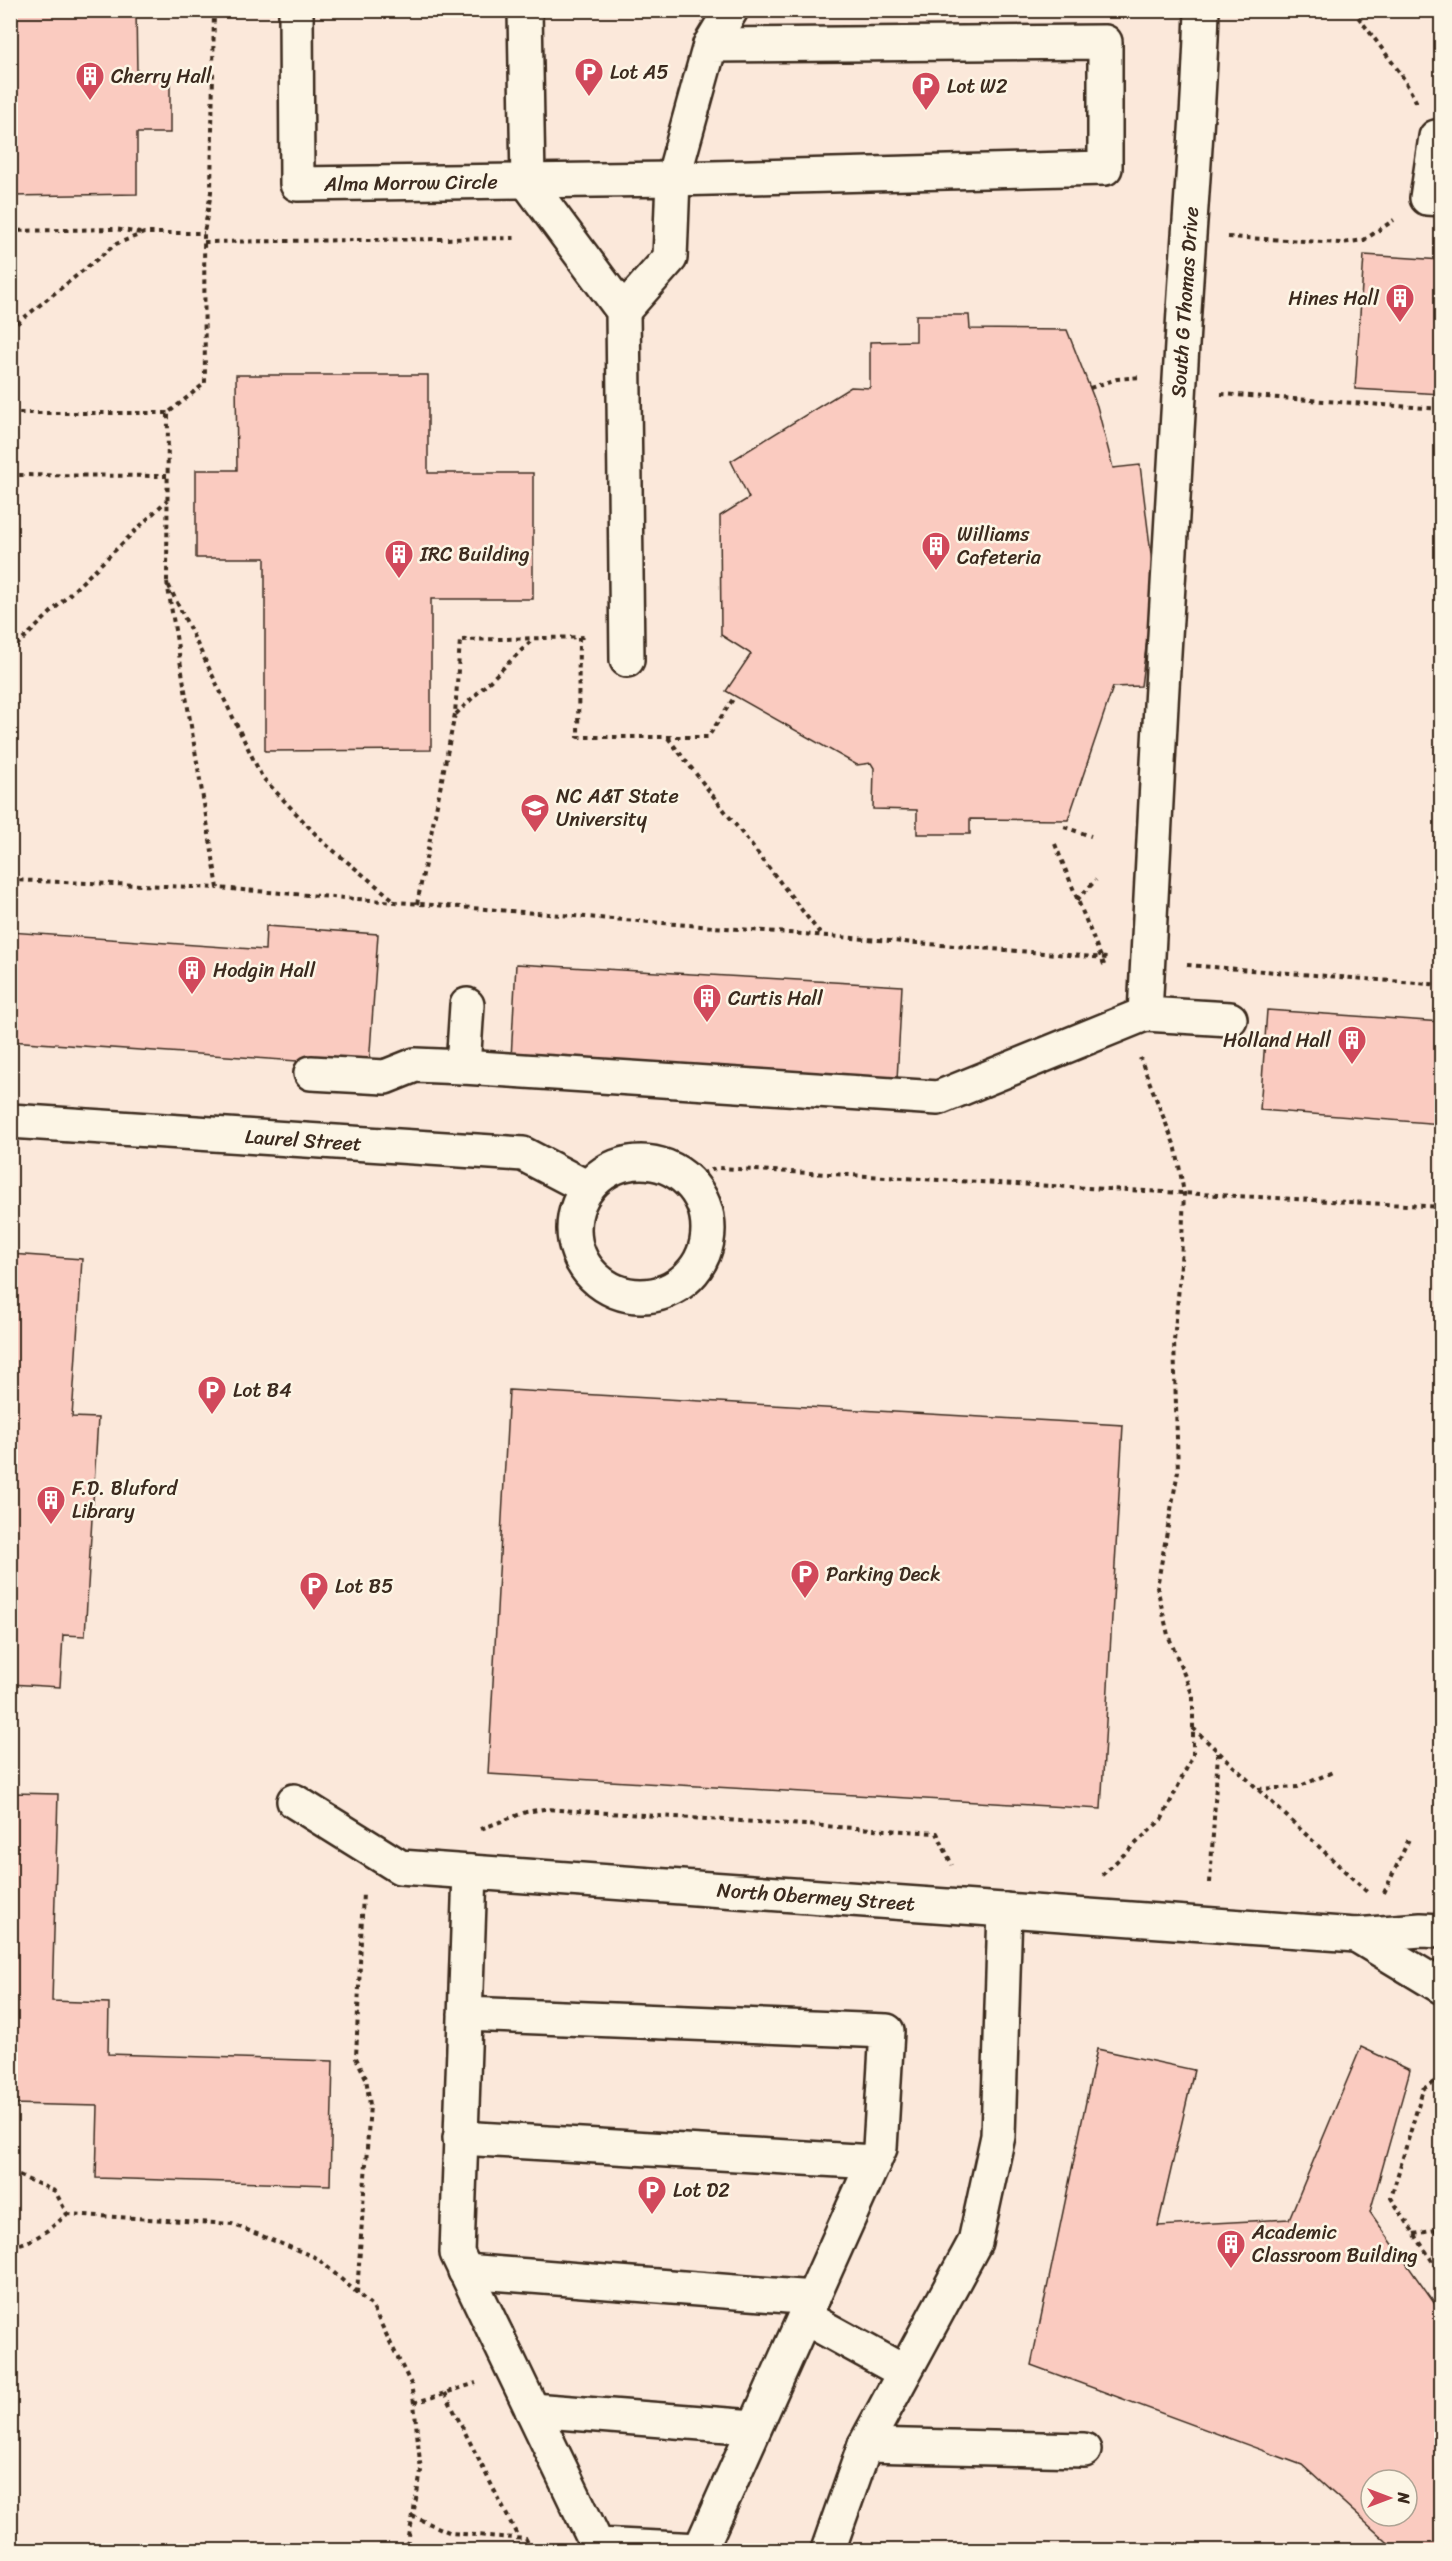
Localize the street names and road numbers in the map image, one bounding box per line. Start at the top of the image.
street label: Alma Morrow Circle [323,164,498,201]
street label: South G Thomas Drive [1161,205,1209,399]
street label: Laurel Street [244,1119,363,1161]
street label: North Obermey Street [716,1872,917,1921]

